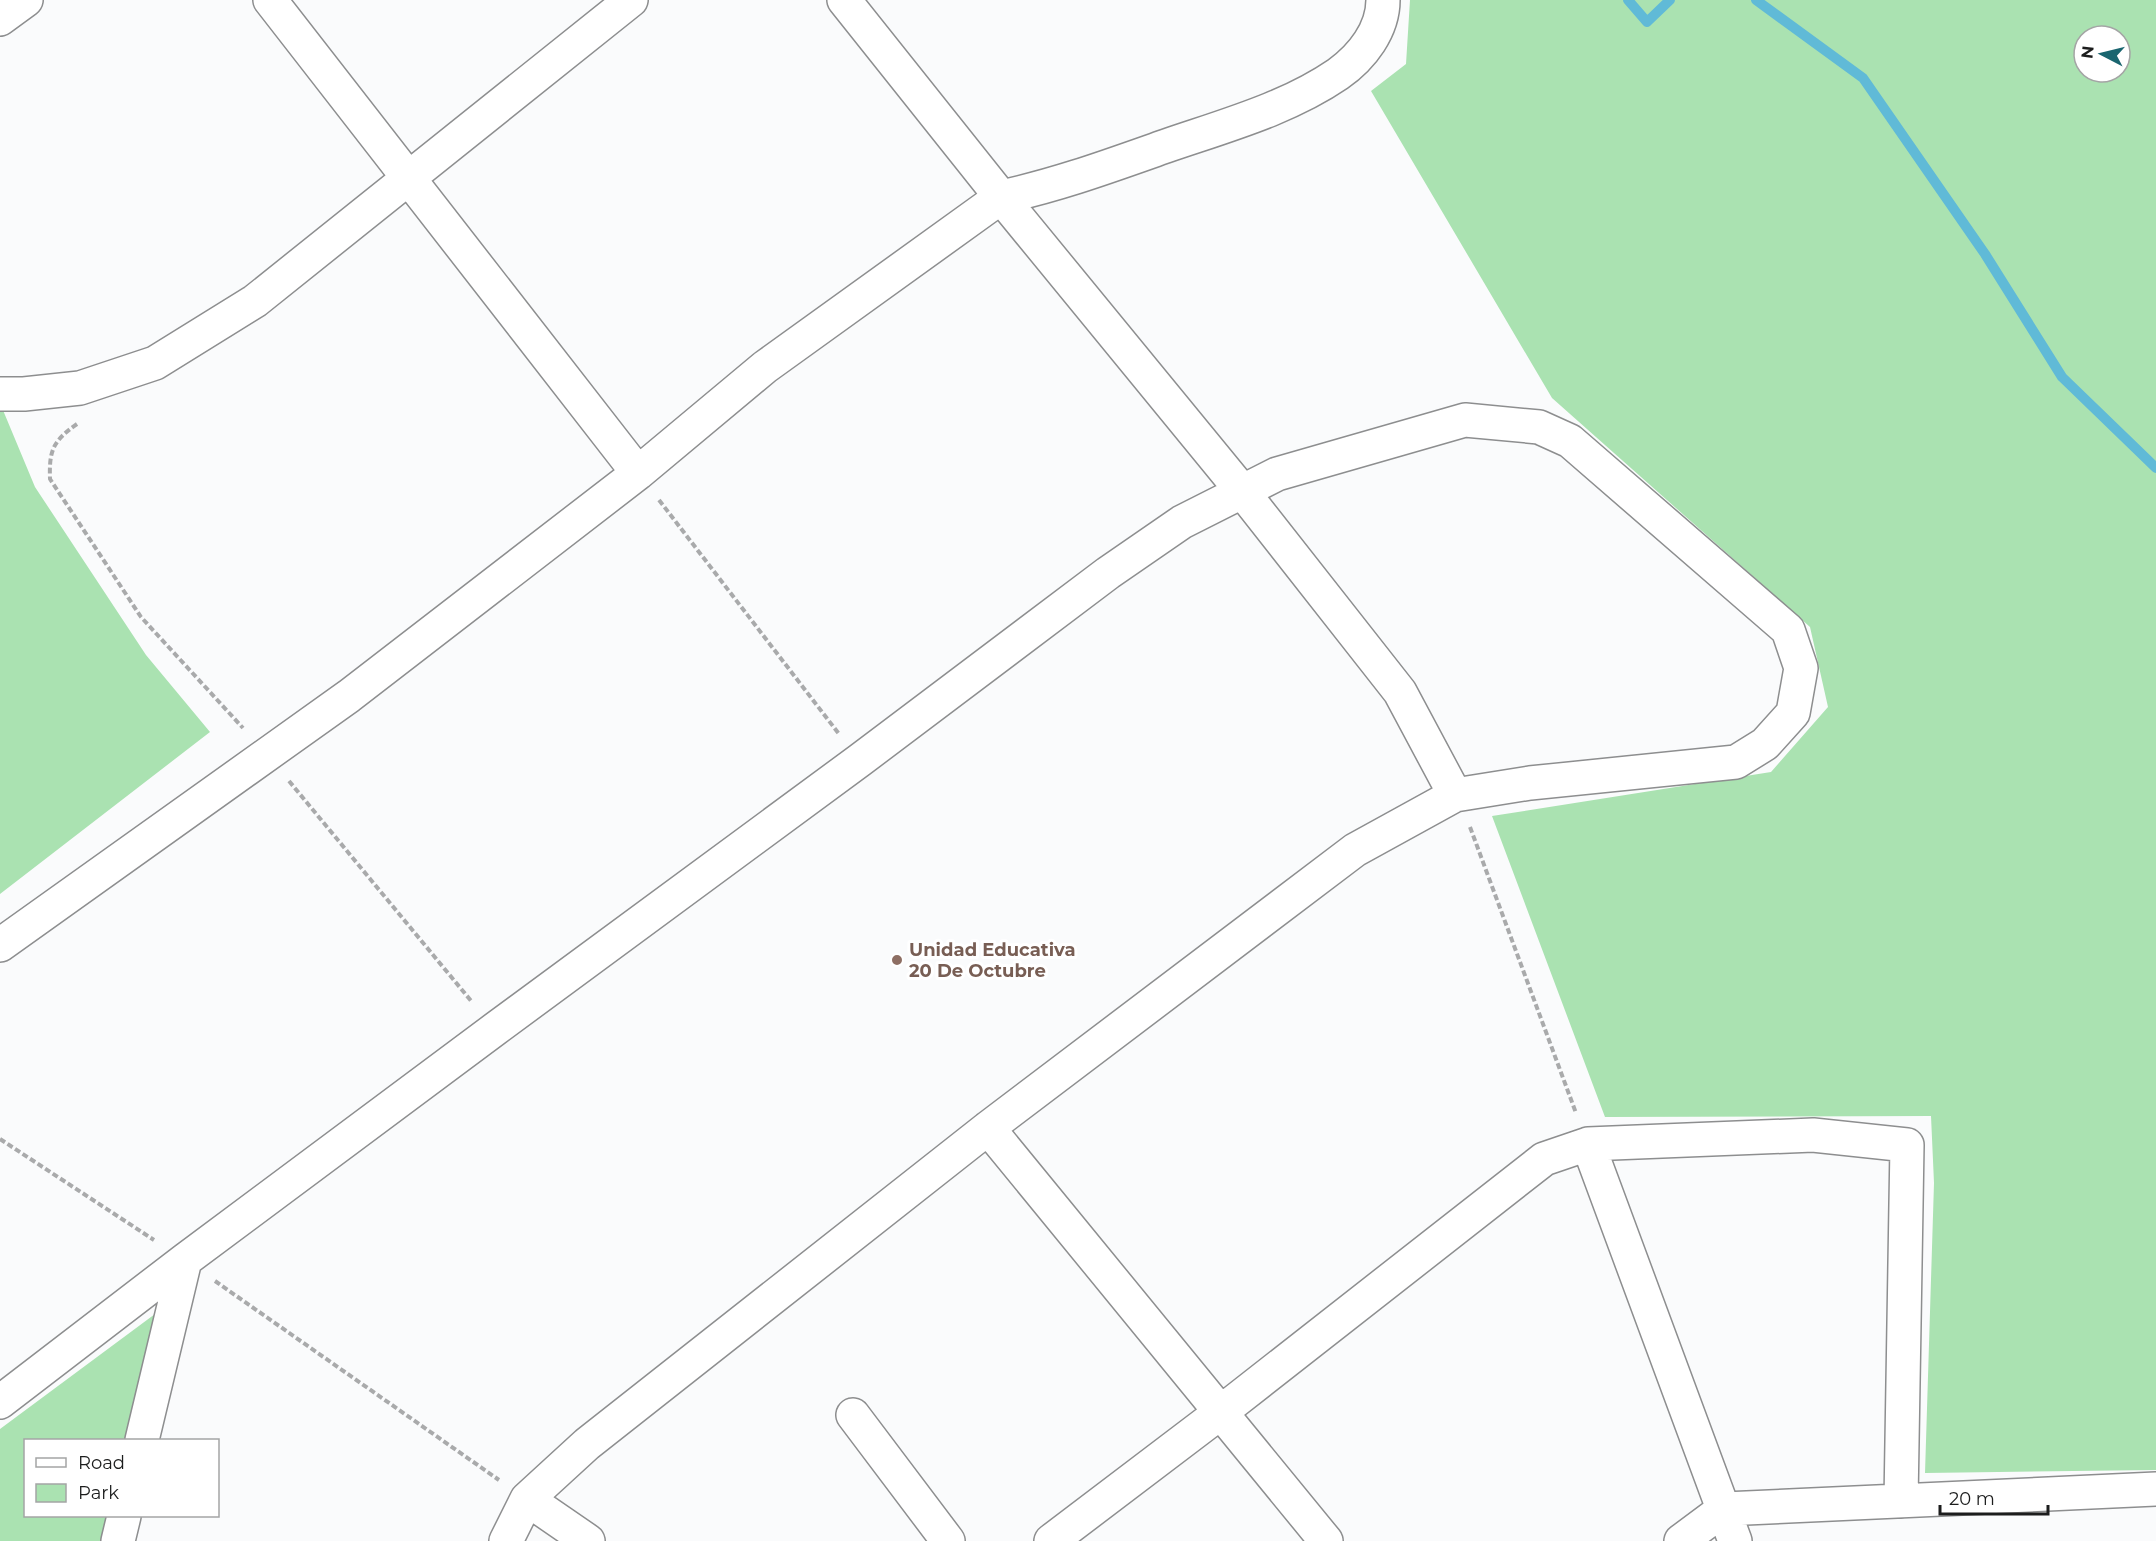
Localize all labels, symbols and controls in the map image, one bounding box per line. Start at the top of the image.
north arrow [2072,24,2132,84]
text: N [2077,45,2098,60]
place label: Unidad Educativa 20 De Octubre [909,939,1076,982]
marker: Unidad Educativa 20 De Octubre [890,953,904,967]
legend [24,1439,219,1517]
text: Road [78,1452,125,1474]
scale bar [1940,1478,2048,1516]
text: Park [78,1482,119,1504]
text: 20 m [1949,1488,1995,1510]

